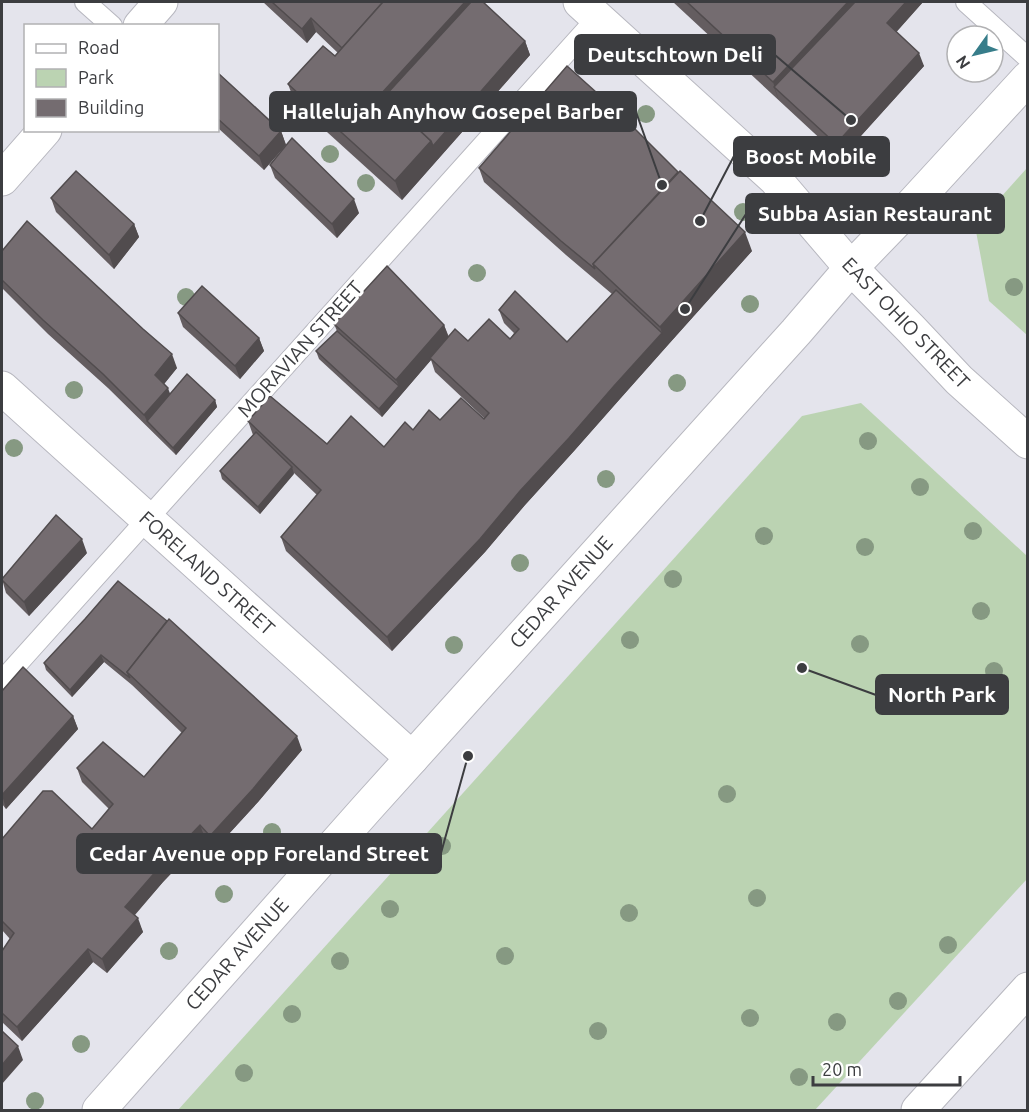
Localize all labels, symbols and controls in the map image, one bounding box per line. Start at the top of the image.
legend [24,24,219,132]
north arrow [945,24,1005,84]
callout: Deutschtown Deli [575,35,775,74]
text: Road [78,37,120,57]
text: Deutschtown Deli [587,42,763,66]
text: N [952,52,973,72]
text: Park [78,67,114,87]
callout: Hallelujah Anyhow Gosepel Barber [270,92,636,131]
text: Building [78,97,144,117]
text: Hallelujah Anyhow Gosepel Barber [282,99,624,123]
callout: Boost Mobile [734,137,889,176]
text: Boost Mobile [745,144,877,168]
callout: Subba Asian Restaurant [746,194,1004,233]
text: Subba Asian Restaurant [758,201,992,225]
street label: EAST OHIO STREET [838,252,975,393]
street label: MORAVIAN STREET [232,276,367,421]
street label: FORELAND STREET [135,506,280,639]
street label: CEDAR AVENUE [504,531,617,652]
callout: North Park [876,675,1008,714]
text: North Park [888,682,996,706]
callout: Cedar Avenue opp Foreland Street [77,834,441,873]
text: Cedar Avenue opp Foreland Street [89,841,429,865]
street label: CEDAR AVENUE [180,893,293,1014]
scale bar [813,1049,960,1087]
text: 20 m [822,1059,862,1079]

